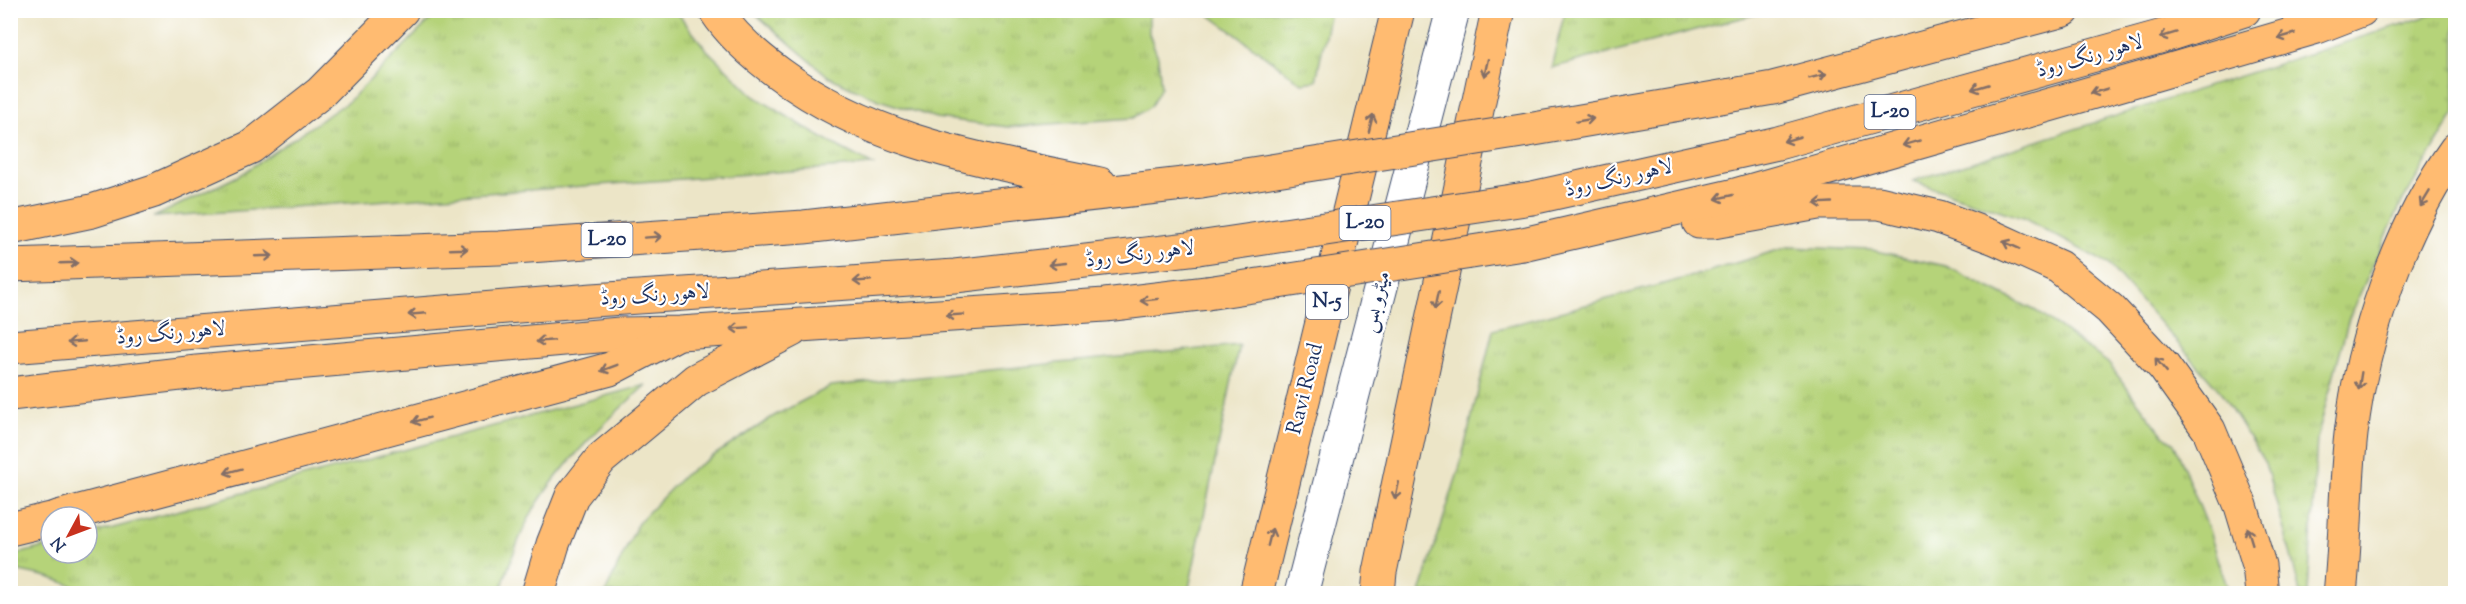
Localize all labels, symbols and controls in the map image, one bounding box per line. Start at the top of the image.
street label: لاہور رنگ روڈ [2033,27,2147,87]
one-way arrow [2159,30,2178,41]
one-way arrow [2277,31,2296,42]
one-way arrow [1480,57,1491,77]
one-way arrow [1808,70,1827,82]
one-way arrow [1971,82,1990,93]
one-way arrow [2090,86,2109,97]
road number: L-20 [1864,95,1916,129]
one-way arrow [1365,114,1377,133]
one-way arrow [1575,114,1595,125]
one-way arrow [1783,134,1802,145]
one-way arrow [1902,138,1921,149]
street label: لاہور رنگ روڈ [1562,152,1676,206]
one-way arrow [2419,190,2431,207]
one-way arrow [1714,192,1733,204]
one-way arrow [1813,198,1833,209]
road number: L-20 [1340,206,1390,240]
road number: L-20 [582,223,632,257]
one-way arrow [643,231,663,242]
street label: لاہور رنگ روڈ [1084,233,1196,277]
one-way arrow [2002,239,2020,250]
one-way arrow [448,243,468,255]
one-way arrow [253,250,273,261]
one-way arrow [58,257,78,268]
one-way arrow [1047,259,1067,270]
street label: میٹرو بس [1354,268,1400,336]
one-way arrow [853,276,873,287]
street label: لاہور رنگ روڈ [599,277,711,315]
road number: N-5 [1306,285,1348,319]
one-way arrow [1431,289,1442,309]
one-way arrow [1140,294,1160,305]
one-way arrow [407,309,427,320]
one-way arrow [945,310,965,321]
street label: لاہور رنگ روڈ [115,314,227,354]
one-way arrow [730,323,750,334]
one-way arrow [535,336,555,347]
one-way arrow [66,337,86,348]
street label: Ravi Road [1280,340,1332,438]
one-way arrow [2155,357,2168,373]
one-way arrow [600,363,618,374]
one-way arrow [2354,371,2365,391]
one-way arrow [412,415,431,426]
one-way arrow [224,466,243,478]
one-way arrow [1391,480,1402,500]
north arrow [39,505,99,565]
one-way arrow [1264,527,1276,546]
one-way arrow [2244,527,2255,546]
text: N [47,531,72,556]

